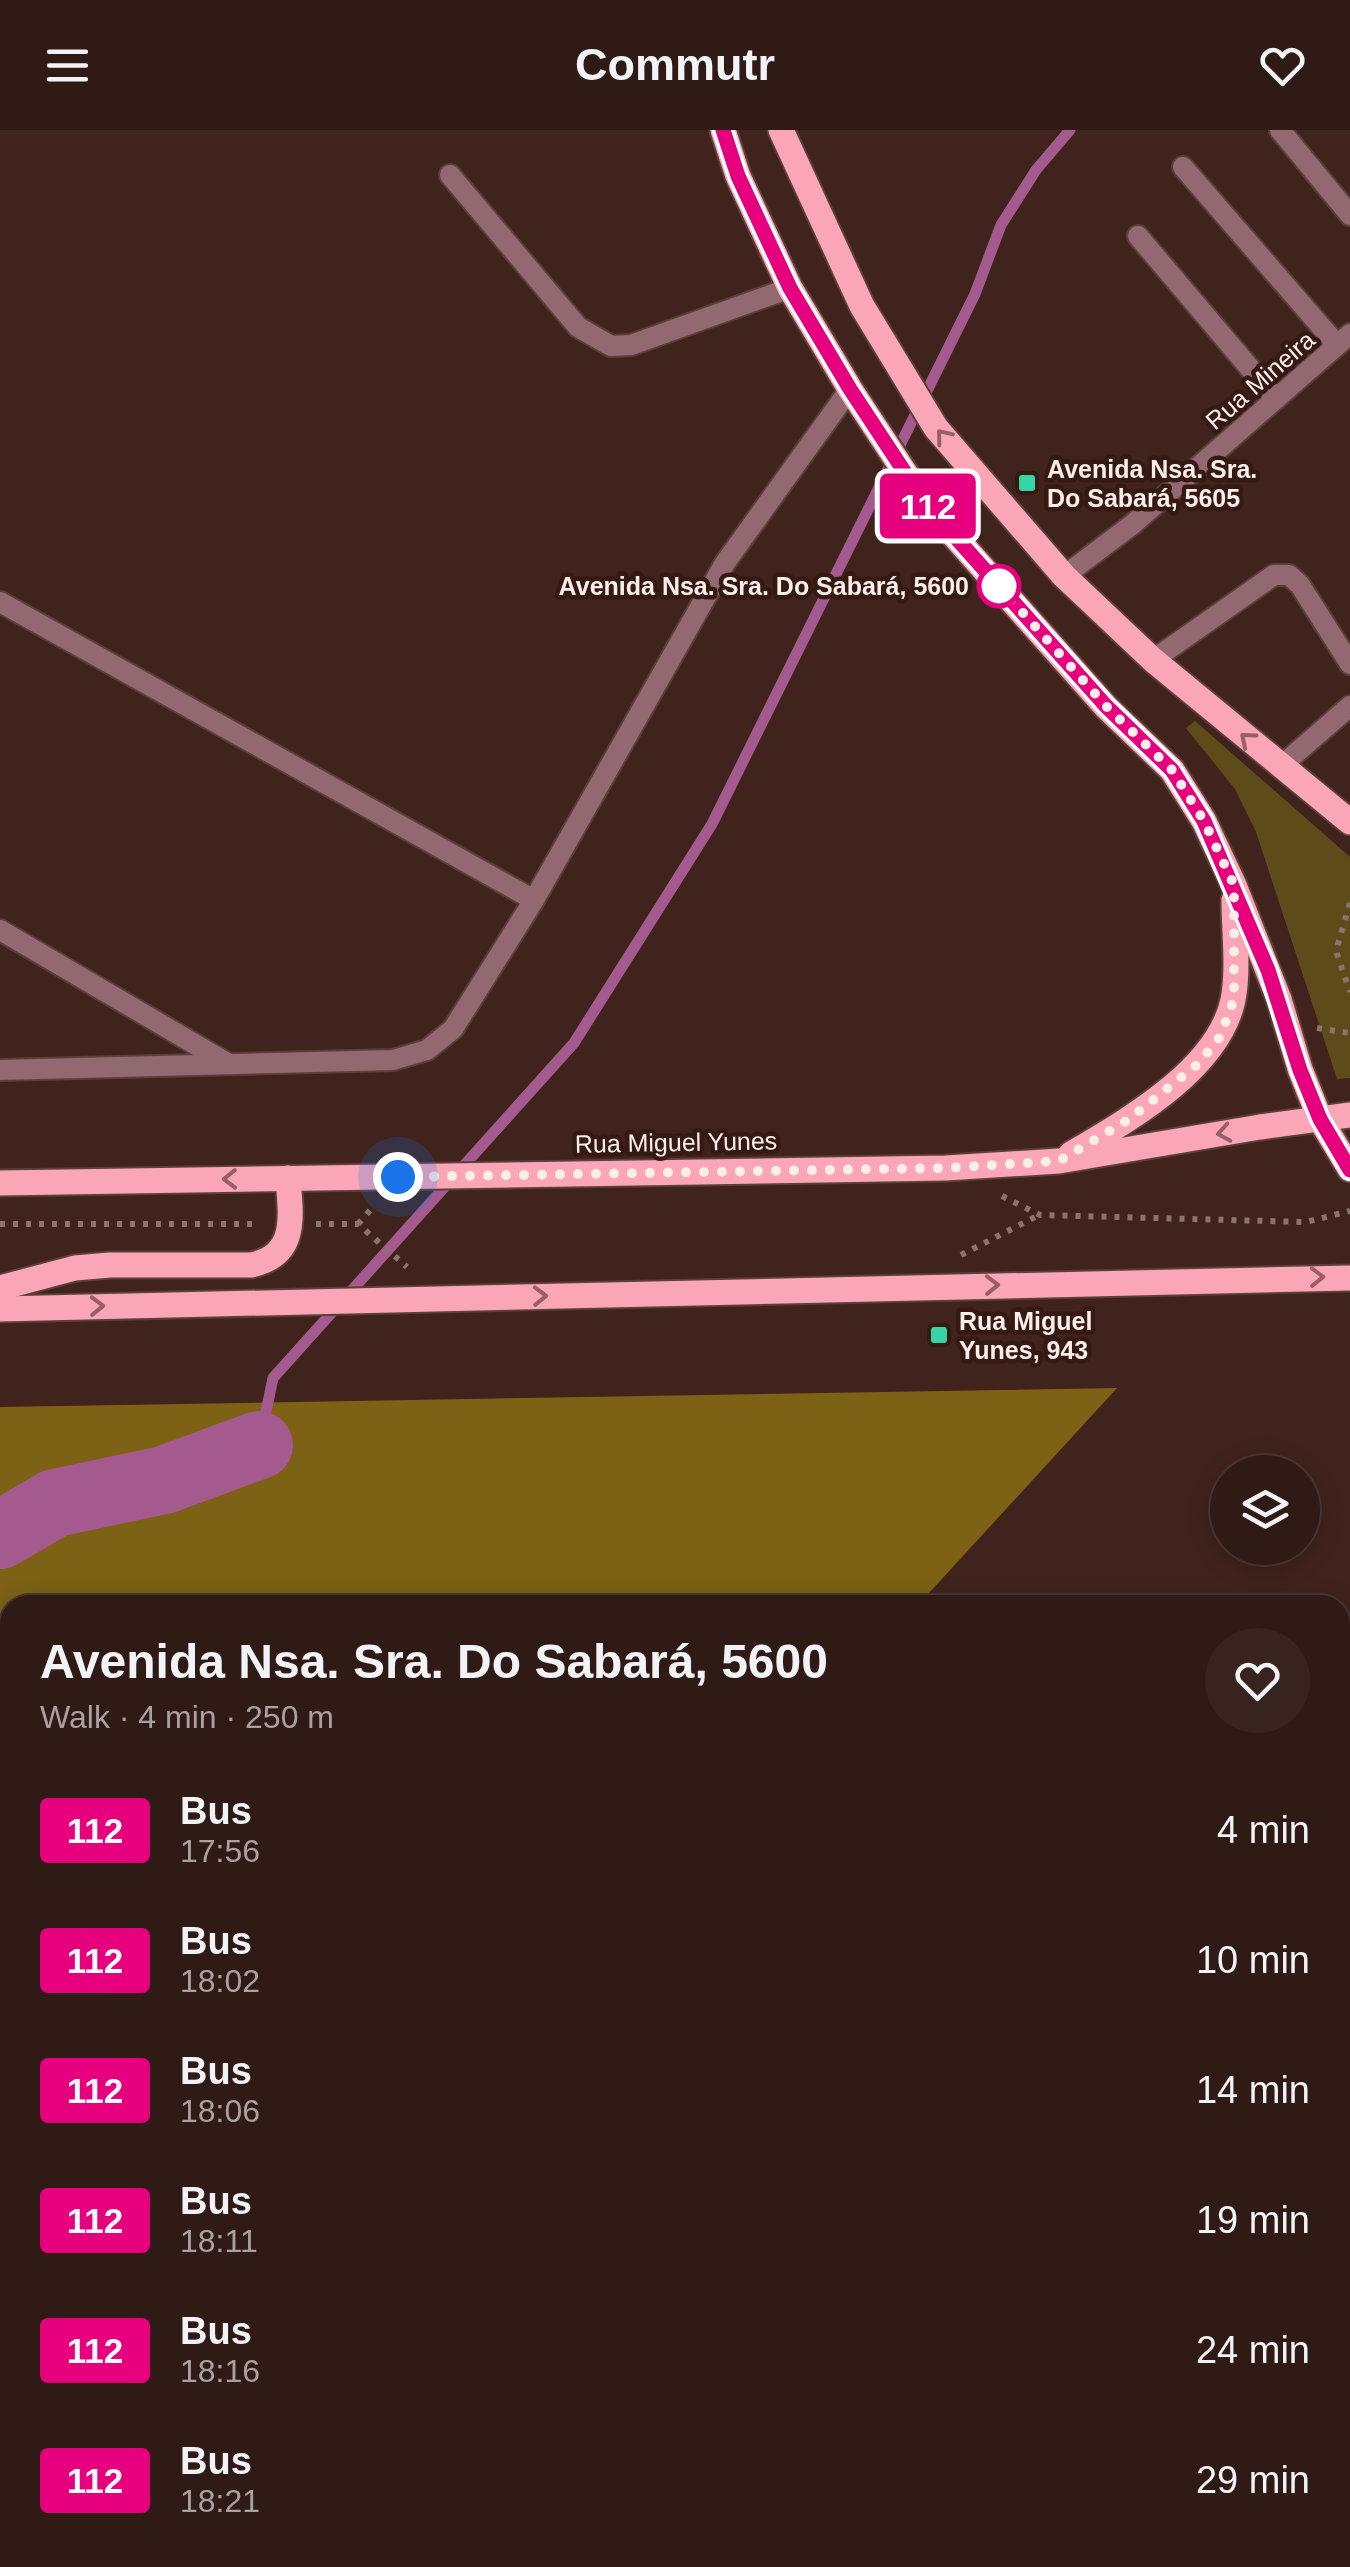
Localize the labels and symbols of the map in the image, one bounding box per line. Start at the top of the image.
street label: Rua Mineira [1200,325,1320,435]
one-way arrow [937,429,955,447]
place label: Avenida Nsa. Sra. Do Sabará, 5605 [1047,455,1257,512]
marker: Avenida Nsa. Sra. Do Sabará, 5605 [1016,472,1038,494]
line badge: 112 [870,474,986,538]
marker: Avenida Nsa. Sra. Do Sabará, 5600 [978,565,1020,607]
place label: Avenida Nsa. Sra. Do Sabará, 5600 [559,572,969,600]
one-way arrow [1240,733,1258,751]
one-way arrow [1215,1122,1232,1143]
street label: Rua Miguel Yunes [575,1126,777,1158]
your location [373,1152,423,1202]
one-way arrow [222,1169,238,1190]
one-way arrow [1309,1267,1325,1288]
one-way arrow [984,1275,1000,1296]
one-way arrow [532,1285,548,1307]
one-way arrow [90,1296,106,1317]
place label: Rua Miguel Yunes, 943 [959,1307,1092,1364]
marker: Rua Miguel Yunes, 943 [928,1324,950,1346]

